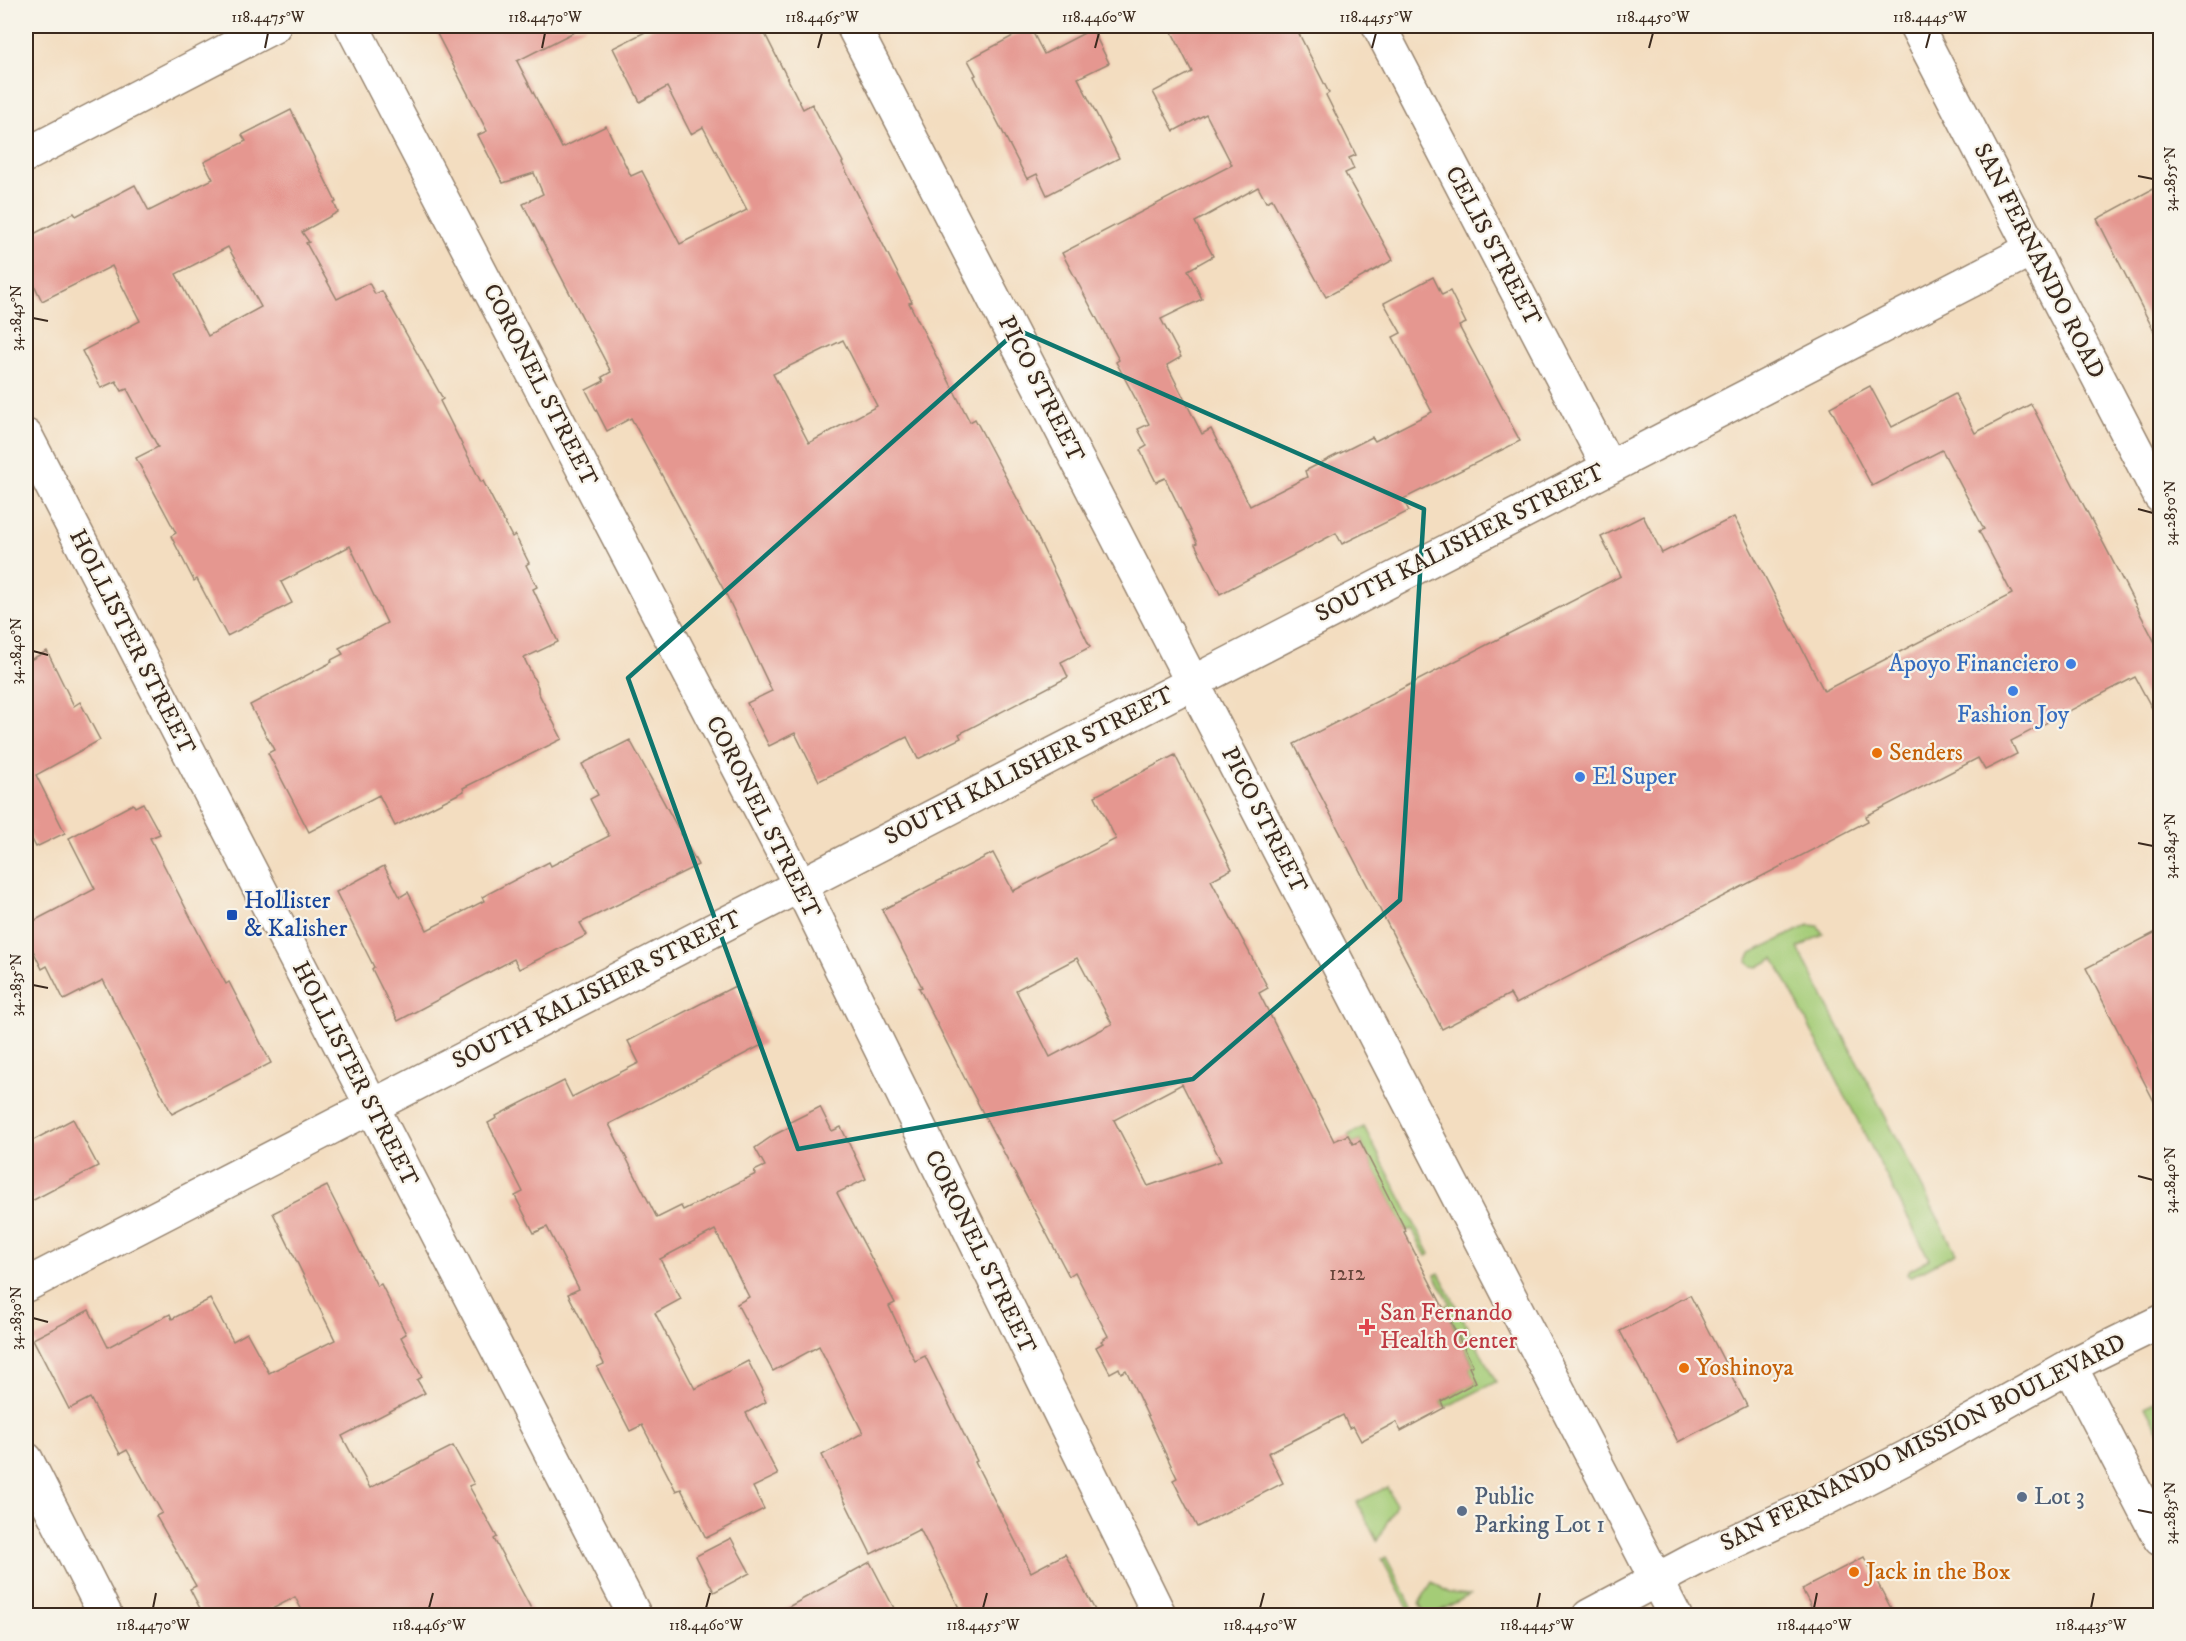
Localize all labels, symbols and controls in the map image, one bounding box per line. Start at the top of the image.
text: 118.4475°W [232,8,305,27]
text: 118.4470°W [508,8,582,27]
text: 118.4465°W [785,8,859,27]
text: 118.4460°W [1062,8,1136,27]
text: 118.4455°W [1340,8,1413,27]
text: 118.4450°W [1616,8,1690,27]
text: 118.4445°W [1893,8,1967,27]
street label: SAN FERNANDO ROAD [1967,138,2111,384]
text: 34.2855°N [2161,146,2180,212]
street label: CELIS STREET [1438,161,1548,331]
street label: CORONEL STREET [476,279,604,491]
text: 34.2845°N [7,285,26,351]
street label: PICO STREET [991,311,1091,467]
street label: SOUTH KALISHER STREET [1310,457,1610,629]
text: 34.2850°N [2161,480,2180,546]
street label: HOLLISTER STREET [62,524,202,760]
text: 34.2840°N [7,618,26,684]
place label: Apoyo Financiero [1889,649,2059,679]
marker: Apoyo Financiero [2064,657,2078,671]
street label: SOUTH KALISHER STREET [879,680,1179,852]
marker: Fashion Joy [2006,684,2020,698]
place label: Fashion Joy [1957,700,2070,730]
street label: CORONEL STREET [699,711,827,923]
place label: Senders [1889,738,1963,768]
street label: PICO STREET [1214,742,1314,898]
marker: Senders [1870,746,1884,760]
place label: El Super [1592,762,1677,792]
marker: El Super [1573,770,1587,784]
text: 34.2845°N [2161,813,2180,879]
place label: Hollister & Kalisher [244,886,348,944]
street label: SOUTH KALISHER STREET [447,904,747,1076]
marker: Hollister & Kalisher [225,908,239,922]
text: 34.2835°N [7,953,26,1017]
street label: HOLLISTER STREET [285,956,425,1192]
street label: CORONEL STREET [918,1145,1042,1359]
text: 34.2840°N [2161,1147,2180,1213]
house number: 1212 [1329,1261,1366,1287]
text: 34.2830°N [7,1286,26,1350]
place label: San Fernando Health Center [1380,1298,1517,1356]
marker: San Fernando Health Center [1358,1318,1376,1336]
street label: SAN FERNANDO MISSION BOULEVARD [1715,1327,2131,1559]
place label: Yoshinoya [1696,1353,1795,1383]
marker: Yoshinoya [1677,1361,1691,1375]
text: 34.2835°N [2161,1481,2180,1545]
place label: Public Parking Lot 1 [1474,1482,1605,1540]
place label: Lot 3 [2034,1482,2085,1512]
marker: Lot 3 [2015,1490,2029,1504]
marker: Public Parking Lot 1 [1455,1504,1469,1518]
place label: Jack in the Box [1864,1557,2011,1587]
marker: Jack in the Box [1847,1565,1861,1579]
text: 118.4470°W [116,1616,190,1635]
text: 118.4465°W [392,1616,466,1635]
text: 118.4460°W [669,1616,743,1635]
text: 118.4455°W [947,1616,1020,1635]
text: 118.4450°W [1223,1616,1297,1635]
text: 118.4445°W [1500,1616,1574,1635]
text: 118.4440°W [1777,1616,1852,1635]
text: 118.4435°W [2055,1616,2127,1635]

